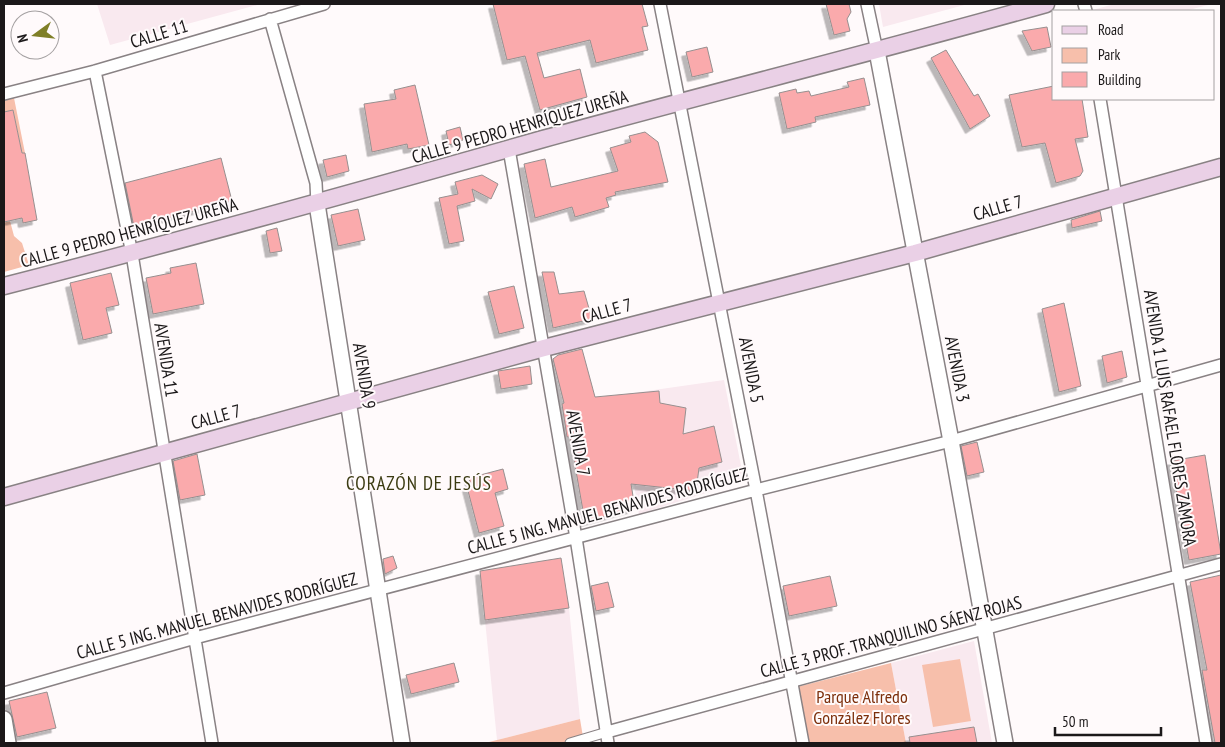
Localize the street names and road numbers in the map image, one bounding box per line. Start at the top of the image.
street label: CALLE 11 [127,14,190,53]
street label: CALLE 9 PEDRO HENRÍQUEZ UREÑA [409,84,631,168]
street label: CALLE 7 [970,189,1025,226]
street label: CALLE 9 PEDRO HENRÍQUEZ UREÑA [18,192,240,273]
street label: AVENIDA 1 LUIS RAFAEL FLORES ZAMORA [1139,288,1202,548]
street label: CALLE 7 [579,293,634,328]
street label: AVENIDA 11 [149,321,184,399]
street label: AVENIDA 3 [940,334,975,404]
street label: AVENIDA 5 [734,335,769,405]
street label: AVENIDA 9 [348,341,381,411]
street label: CALLE 7 [188,399,243,434]
street label: AVENIDA 7 [561,408,596,478]
street label: CALLE 5 ING. MANUEL BENAVIDES RODRÍGUEZ [465,462,751,559]
street label: CALLE 5 ING. MANUEL BENAVIDES RODRÍGUEZ [74,567,360,664]
street label: CALLE 3 PROF. TRANQUILINO SÁENZ ROJAS [758,590,1024,683]

